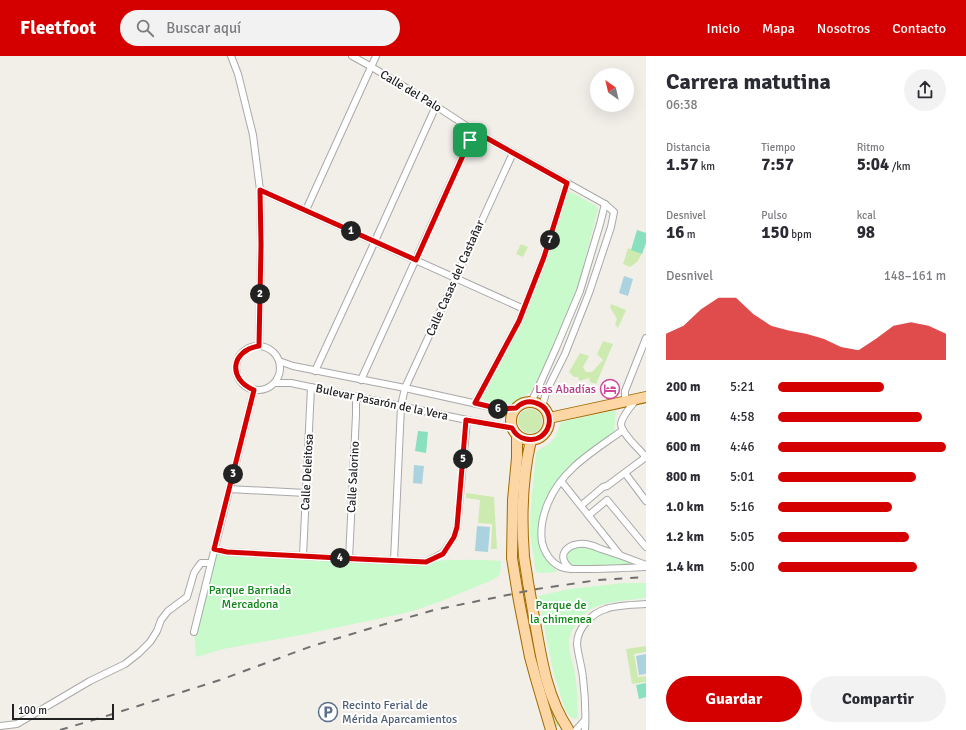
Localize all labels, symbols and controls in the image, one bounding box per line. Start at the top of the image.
search box [120,10,400,46]
text: Fleetfoot [20,16,96,40]
icon: search [134,17,156,39]
text: Buscar aquí [166,19,241,37]
text: Inicio [707,20,740,37]
text: Mapa [762,20,795,37]
text: Nosotros [817,20,870,37]
text: Contacto [892,20,946,37]
street label: Calle del Palo [377,67,444,116]
north arrow [590,68,634,112]
map controls [590,68,634,112]
text: Carrera matutina [666,68,831,95]
button: share [904,69,946,111]
text: 06:38 [666,97,698,113]
pin [453,123,487,157]
icon: arrive [459,129,481,151]
text: Distancia [666,141,710,154]
text: Tiempo [761,141,796,154]
text: Ritmo [857,141,885,154]
text: 1.57 [666,154,698,175]
text: 7:57 [761,154,794,175]
text: 5:04 [857,154,889,175]
text: km [698,160,715,173]
text: /km [889,160,911,173]
text: Desnivel [666,209,706,222]
text: Pulso [761,209,787,222]
text: kcal [857,209,876,222]
street label: Calle Casas del Castañar [423,217,488,339]
pin: 1 [341,221,361,241]
text: 16 [666,222,684,243]
text: 150 [761,222,789,243]
text: 98 [857,222,875,243]
text: 1 [348,224,354,237]
text: m [684,228,696,241]
text: bpm [789,228,812,241]
pin: 7 [540,230,560,250]
text: 7 [547,233,553,246]
text: Desnivel [666,268,713,284]
text: 148–161 m [884,268,946,284]
pin: 2 [250,284,270,304]
text: 2 [257,287,263,300]
hotel icon: Las Abadías [599,378,621,400]
text: 200 m [666,379,700,395]
text: 5:21 [730,379,755,395]
street label: Bulevar Pasarón de la Vera [314,381,450,424]
place label: Las Abadías [535,382,596,397]
pin: 6 [488,399,508,419]
text: 6 [495,402,501,415]
text: 400 m [666,409,700,425]
text: 4:58 [730,409,755,425]
street label: Calle Deleitosa [298,433,317,511]
text: 600 m [666,439,700,455]
text: 4:46 [730,439,755,455]
street label: Calle Salorino [344,441,363,513]
pin: 5 [453,449,473,469]
text: 5 [460,452,466,465]
pin: 3 [223,464,243,484]
text: 3 [230,467,236,480]
text: 800 m [666,469,700,485]
text: 5:01 [730,469,755,485]
text: 1.0 km [666,499,704,515]
text: 5:16 [730,499,755,515]
text: 1.2 km [666,529,704,545]
text: 5:05 [730,529,755,545]
pin: 4 [330,548,350,568]
text: 4 [337,551,343,564]
text: 1.4 km [666,559,704,575]
text: 5:00 [730,559,755,575]
park label: Parque Barriada Mercadona [209,583,291,612]
park label: Parque de la chimenea [530,598,592,627]
button: Guardar [666,676,802,722]
button: Compartir [810,676,946,722]
place label: Recinto Ferial de Mérida Aparcamientos [342,698,457,727]
parking icon: Recinto Ferial de Mérida Aparcamientos [317,701,339,723]
scale bar [12,702,114,721]
text: 100 m [18,704,47,717]

